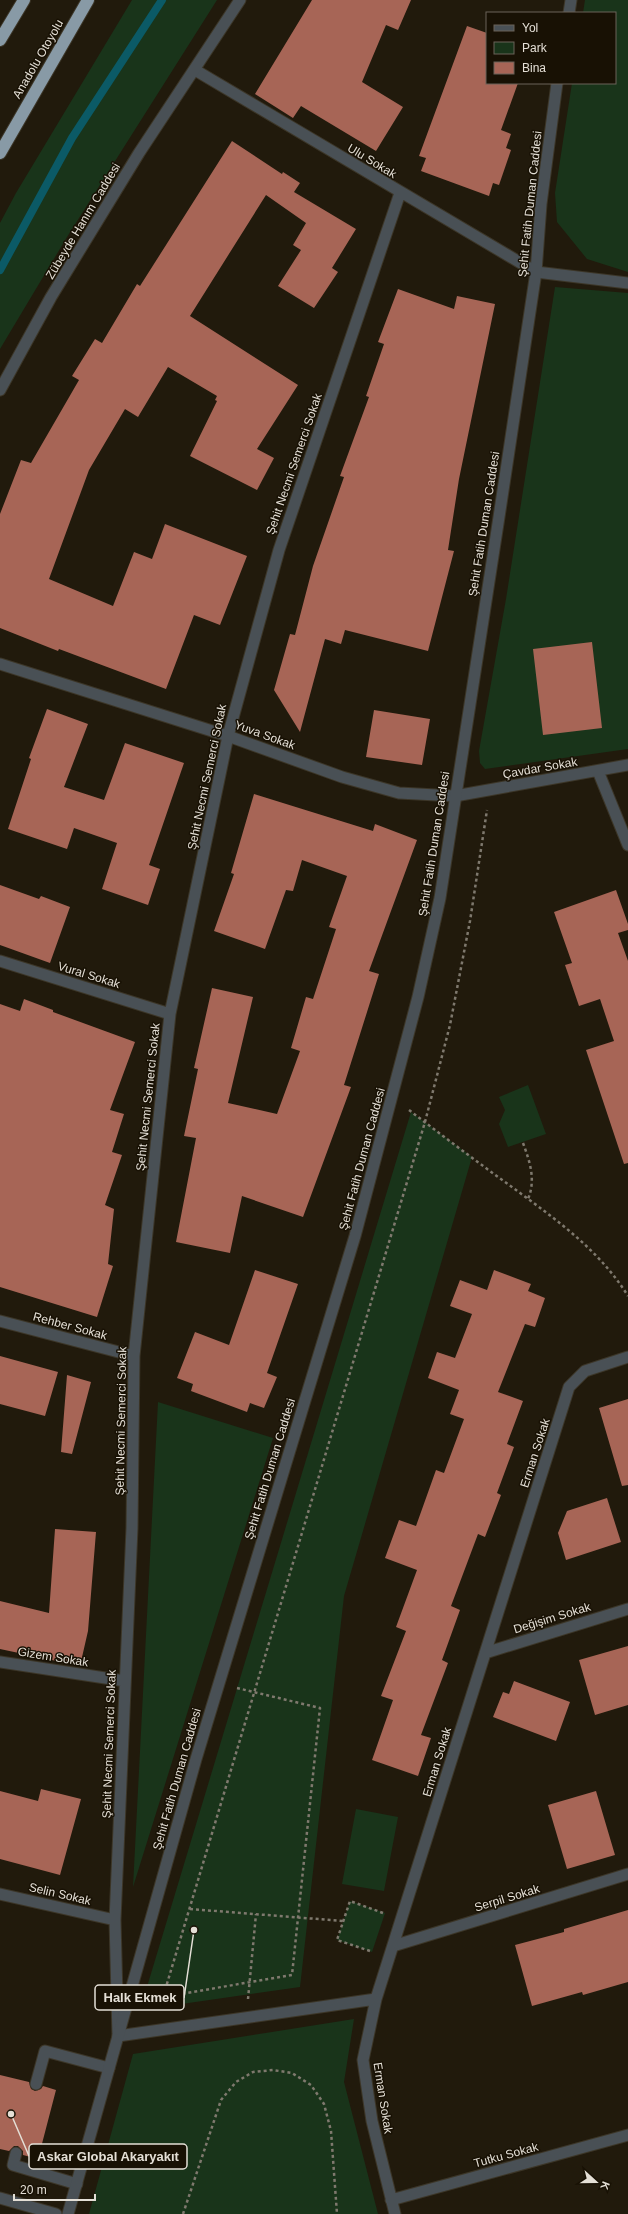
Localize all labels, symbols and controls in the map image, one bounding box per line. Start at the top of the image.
legend [486,12,616,84]
street label: Anadolu Otoyolu [10,17,66,101]
text: Yol [522,21,538,35]
text: Park [522,41,548,55]
text: Bina [522,61,546,75]
street label: Şehit Fatih Duman Caddesi [515,130,545,278]
street label: Ulu Sokak [345,141,400,182]
street label: Zübeyde Hanım Caddesi [43,161,123,281]
street label: Şehit Necmi Semerci Sokak [263,390,325,537]
street label: Şehit Fatih Duman Caddesi [466,450,502,598]
street label: Şehit Necmi Semerci Sokak [185,702,230,851]
street label: Yuva Sokak [233,718,298,753]
street label: Çavdar Sokak [502,754,579,781]
street label: Şehit Fatih Duman Caddesi [416,770,452,918]
street label: Vural Sokak [56,959,123,991]
street label: Şehit Necmi Semerci Sokak [133,1021,163,1172]
street label: Şehit Fatih Duman Caddesi [336,1086,388,1232]
street label: Rehber Sokak [31,1309,110,1343]
street label: Şehit Necmi Semerci Sokak [113,1346,129,1495]
street label: Şehit Fatih Duman Caddesi [242,1397,298,1541]
street label: Erman Sokak [517,1416,553,1489]
street label: Değişim Sokak [512,1599,593,1636]
street label: Gizem Sokak [17,1645,90,1670]
street label: Şehit Necmi Semerci Sokak [99,1668,119,1819]
street label: Şehit Fatih Duman Caddesi [150,1707,204,1851]
street label: Erman Sokak [420,1725,455,1798]
street label: Selin Sokak [28,1880,93,1908]
street label: Serpil Sokak [473,1881,542,1915]
callout: Halk Ekmek [95,1985,184,2010]
text: Halk Ekmek [104,1990,177,2005]
street label: Erman Sokak [370,2061,396,2136]
street label: Tutku Sokak [472,2139,541,2170]
callout: Askar Global Akaryakıt [29,2144,187,2169]
text: Askar Global Akaryakıt [37,2149,180,2164]
north arrow [576,2162,616,2202]
scale bar [14,2176,95,2202]
text: K [598,2180,612,2191]
text: 20 m [20,2183,47,2197]

